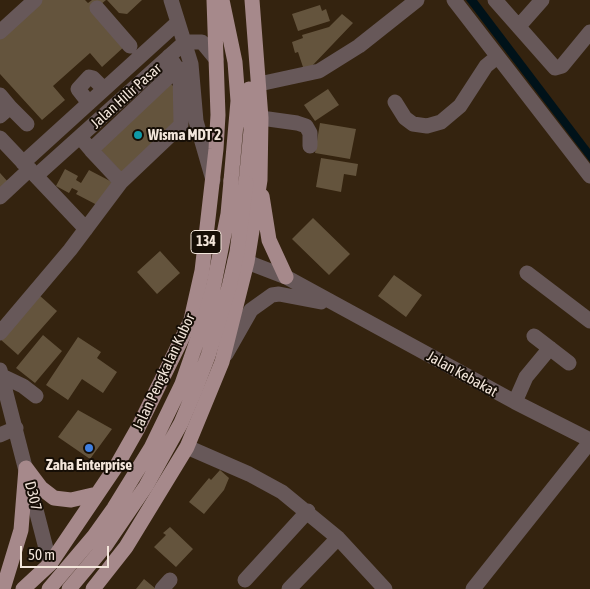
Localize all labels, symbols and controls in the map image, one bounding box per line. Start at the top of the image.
street label: Jalan Hilir Pasar [87,60,165,132]
place label: Wisma MDT 2 [148,126,221,144]
marker: Wisma MDT 2 [132,129,144,141]
road number: 134 [191,230,221,253]
street label: Jalan Pengkalan Kubor [129,311,199,433]
street label: Jalan Kebakat [424,347,500,401]
marker: Zaha Enterprise [83,442,95,454]
place label: Zaha Enterprise [46,456,132,474]
street label: D307 [21,479,45,513]
scale bar [22,536,111,568]
text: 50 m [28,546,55,563]

